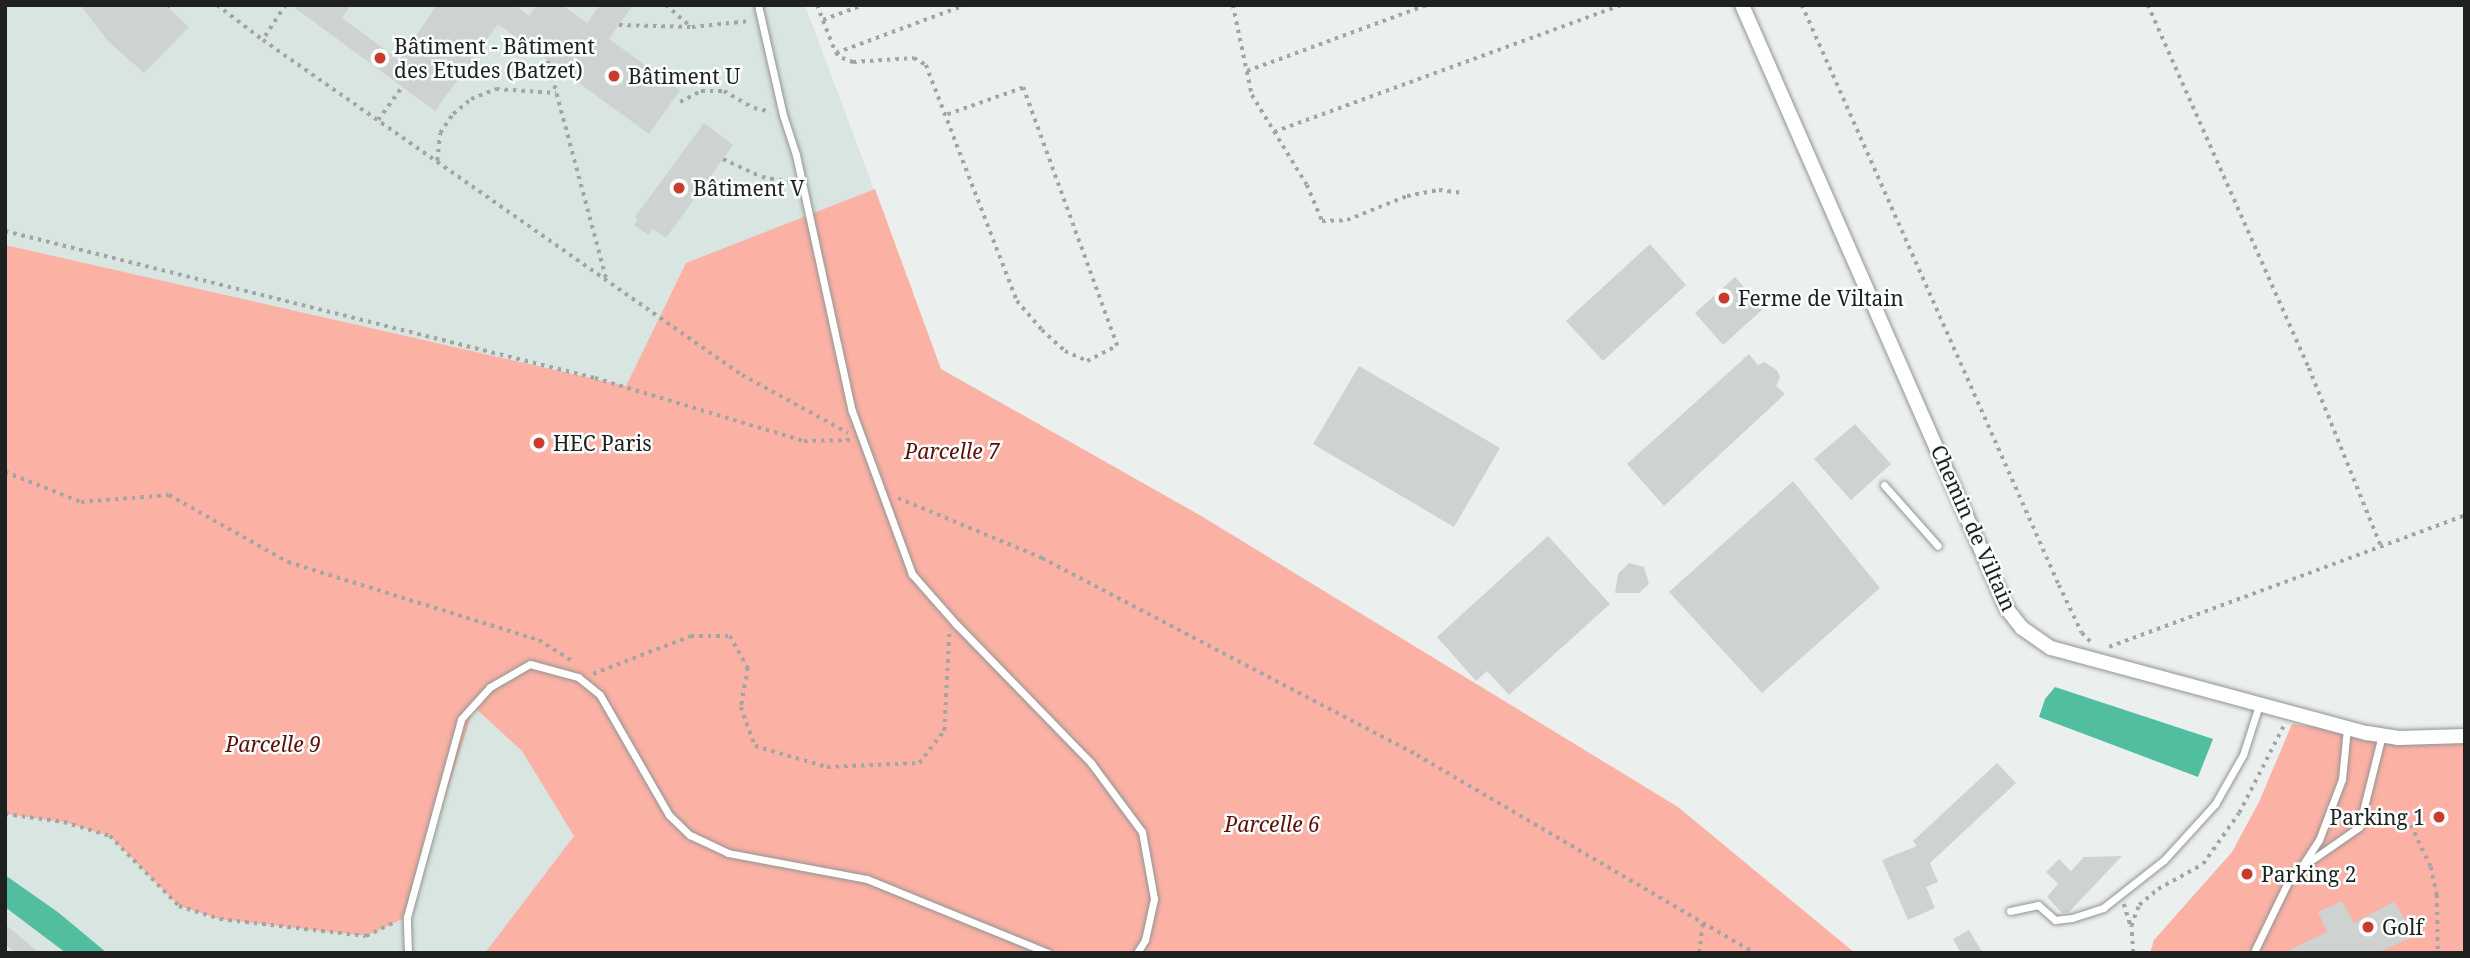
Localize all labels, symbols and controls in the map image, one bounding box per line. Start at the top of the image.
place label: Bâtiment - Bâtiment des Etudes (Batzet) [394,33,595,83]
marker: Bâtiment - Bâtiment des Etudes (Batzet) [372,50,388,66]
place label: Bâtiment U [628,63,740,89]
marker: Bâtiment U [606,68,622,84]
place label: Bâtiment V [693,175,804,201]
marker: Bâtiment V [671,180,687,196]
place label: Ferme de Viltain [1738,285,1904,311]
marker: Ferme de Viltain [1716,290,1732,306]
place label: HEC Paris [553,430,652,456]
marker: HEC Paris [531,435,547,451]
park label: Parcelle 7 [904,438,1000,464]
street label: Chemin de Viltain [1926,441,2022,615]
park label: Parcelle 9 [225,731,321,757]
place label: Parking 1 [2330,804,2425,830]
marker: Parking 1 [2431,809,2447,825]
park label: Parcelle 6 [1224,811,1320,837]
place label: Parking 2 [2261,861,2356,887]
marker: Parking 2 [2239,866,2255,882]
place label: Golf [2382,914,2423,940]
marker: Golf [2360,919,2376,935]

